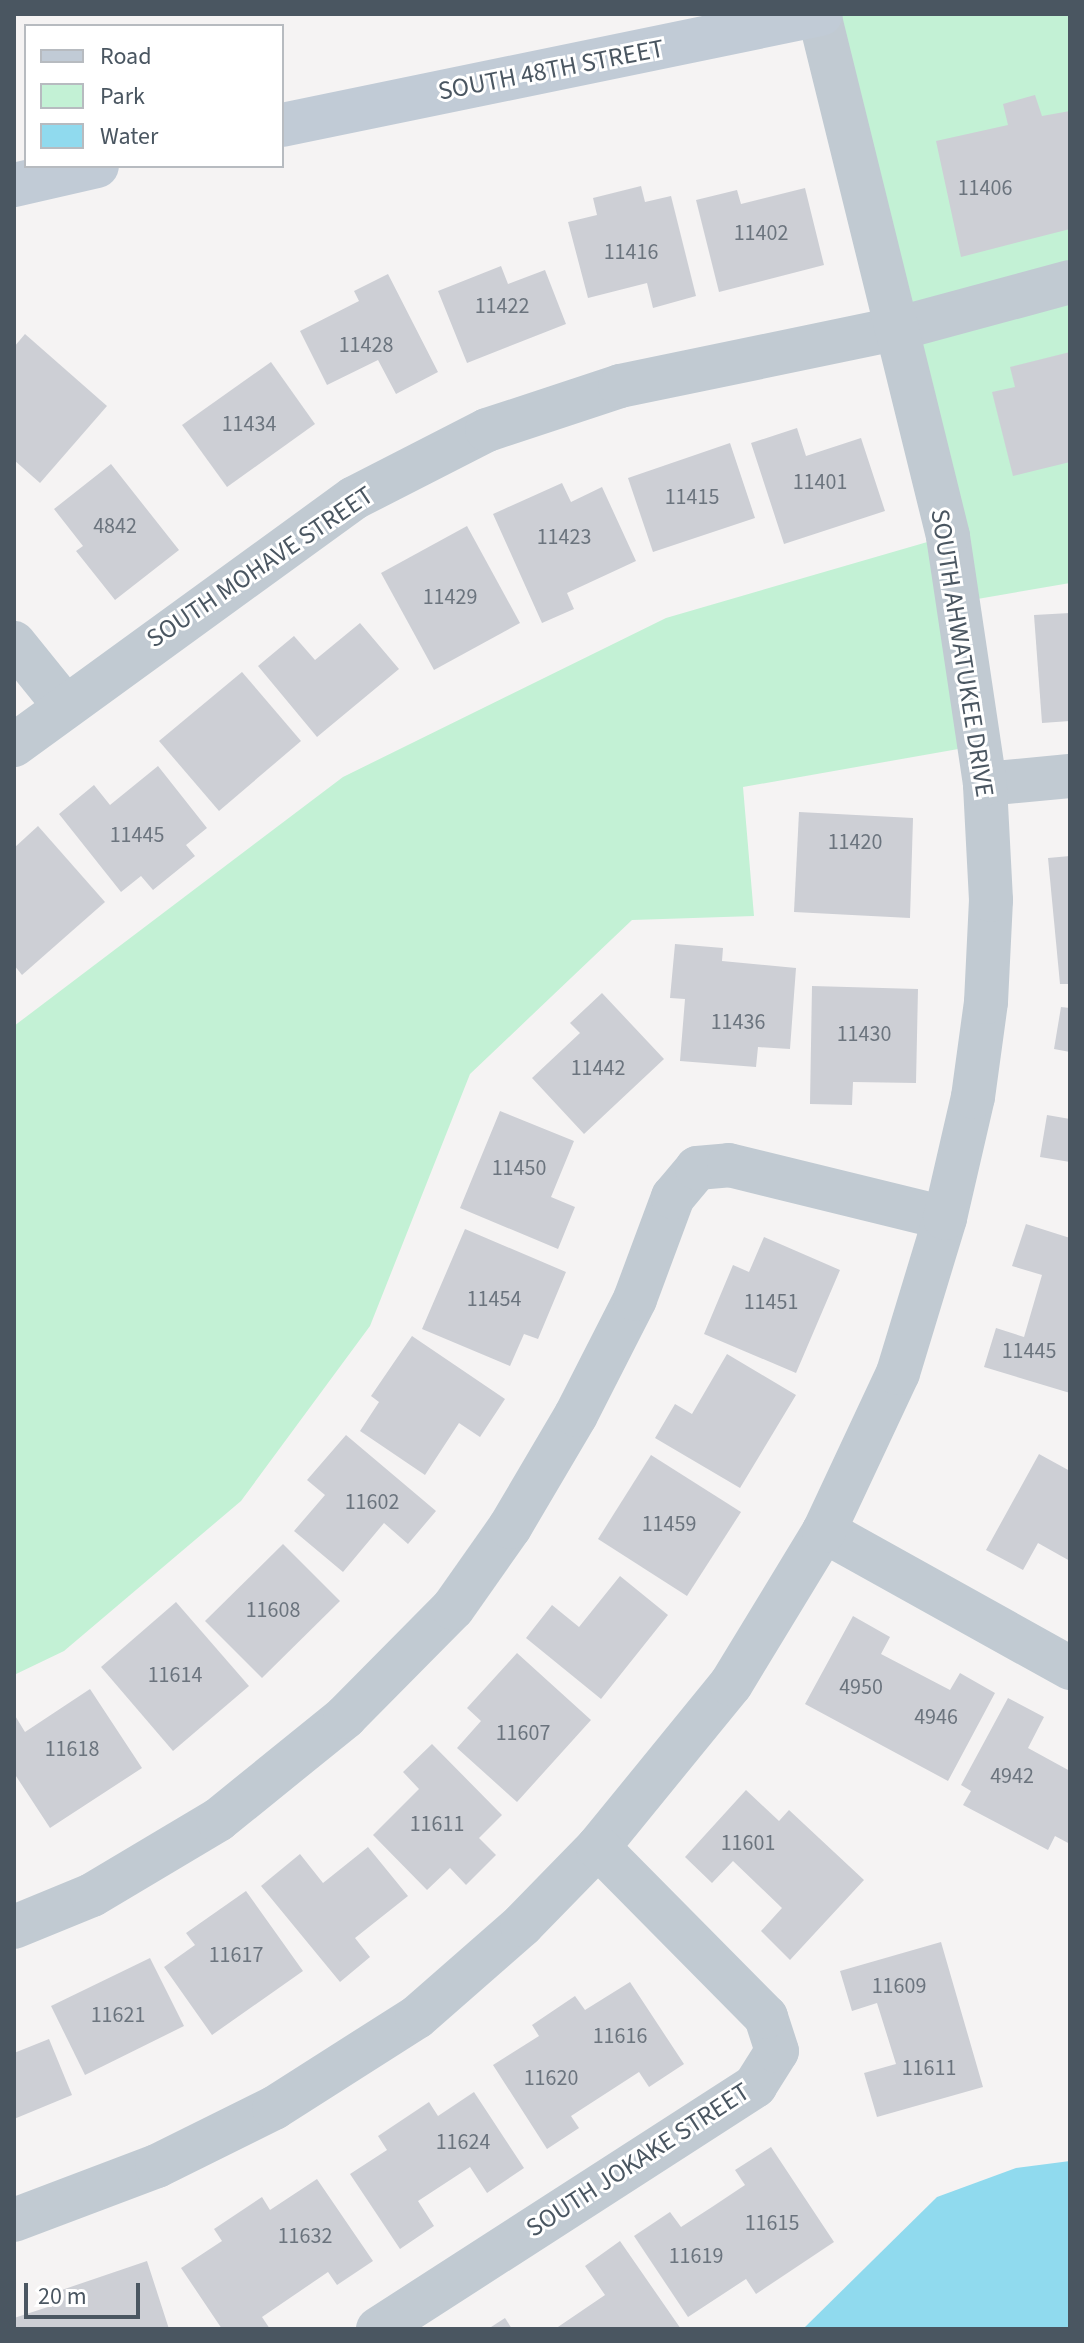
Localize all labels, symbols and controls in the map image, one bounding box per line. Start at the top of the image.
legend [24,24,284,168]
street label: SOUTH 48TH STREET [435,33,667,107]
text: Road [100,39,152,74]
text: Park [100,79,145,114]
text: Water [100,119,158,154]
house number: 11406 [958,176,1012,202]
house number: 11402 [734,221,788,247]
house number: 11416 [604,240,658,266]
house number: 11422 [475,294,529,320]
house number: 11428 [339,333,393,359]
house number: 11434 [222,412,276,438]
house number: 11401 [793,470,847,496]
street label: SOUTH MOHAVE STREET [141,480,379,654]
house number: 11415 [665,485,719,511]
street label: SOUTH AHWATUKEE DRIVE [924,507,1000,799]
house number: 4842 [93,514,137,540]
house number: 11423 [537,525,591,551]
house number: 11429 [423,585,477,611]
house number: 11445 [110,823,164,849]
house number: 11420 [828,830,882,856]
house number: 11436 [711,1010,765,1036]
house number: 11430 [837,1022,891,1048]
house number: 11442 [571,1056,625,1082]
house number: 11450 [492,1156,546,1182]
house number: 11454 [467,1287,521,1313]
house number: 11451 [744,1290,798,1316]
house number: 11445 [1002,1339,1056,1365]
house number: 11602 [345,1490,399,1516]
house number: 11459 [642,1512,696,1538]
house number: 11608 [246,1598,300,1624]
house number: 11614 [148,1663,202,1689]
house number: 4950 [839,1675,883,1701]
house number: 4946 [914,1705,958,1731]
house number: 11607 [496,1721,550,1747]
house number: 11618 [45,1737,99,1763]
house number: 4942 [990,1764,1034,1790]
house number: 11611 [410,1812,464,1838]
house number: 11601 [721,1831,775,1857]
house number: 11617 [209,1943,263,1969]
house number: 11609 [872,1974,926,2000]
house number: 11621 [91,2003,145,2029]
house number: 11616 [593,2024,647,2050]
house number: 11611 [902,2056,956,2082]
house number: 11620 [524,2066,578,2092]
street label: SOUTH JOKAKE STREET [520,2076,756,2244]
house number: 11624 [436,2130,490,2156]
house number: 11615 [745,2211,799,2237]
house number: 11632 [278,2224,332,2250]
house number: 11619 [669,2244,723,2270]
scale bar [28,2267,144,2317]
text: 20 m [38,2279,87,2314]

